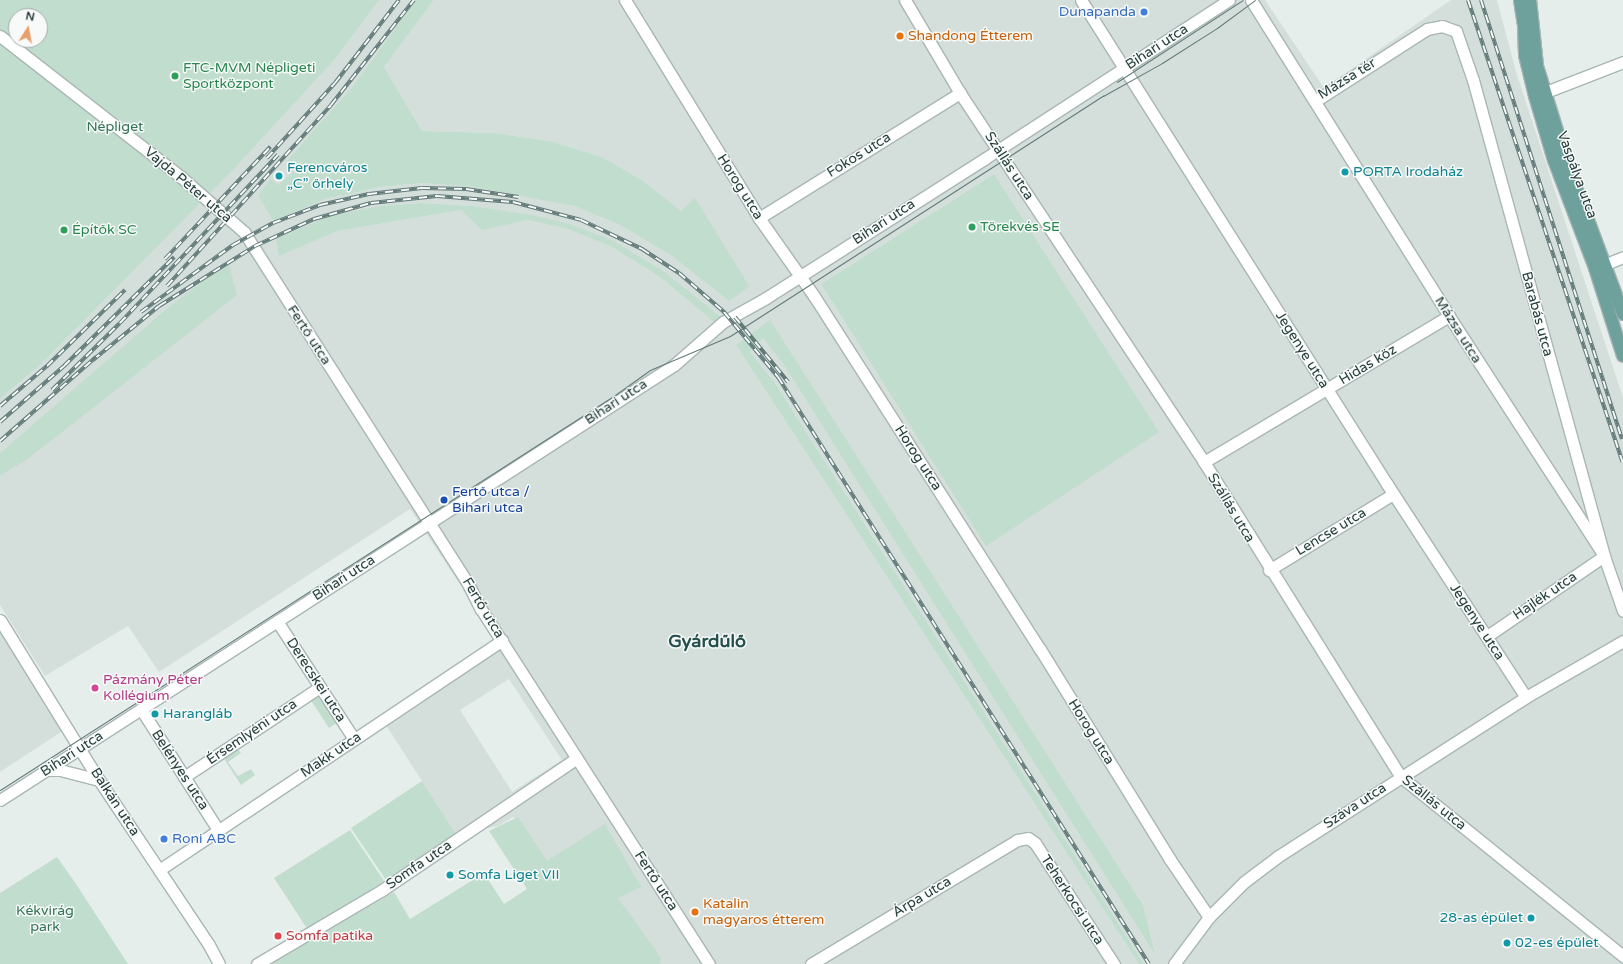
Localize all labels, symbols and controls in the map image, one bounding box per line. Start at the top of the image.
place label: Dunapanda [1059,4,1136,20]
marker: Dunapanda [1139,7,1149,17]
north arrow [8,8,48,48]
text: N [25,9,36,24]
street label: Bihari utca [1123,21,1191,73]
place label: Shandong Étterem [908,28,1033,44]
marker: Shandong Étterem [895,31,905,41]
street label: Mázsa tér [1315,55,1379,103]
place label: FTC-MVM Népligeti Sportközpont [183,60,316,92]
marker: FTC-MVM Népligeti Sportközpont [170,71,180,81]
park label: Népliget [87,119,143,135]
street label: Fokos utca [824,129,894,181]
street label: Szállás utca [981,129,1037,203]
street label: Vaspálya utca [1553,129,1601,221]
street label: Vajda Péter utca [141,143,235,227]
street label: Horog utca [713,151,767,223]
place label: Ferencváros „C” őrhely [287,160,368,192]
place label: PORTA Irodaház [1353,164,1463,180]
marker: PORTA Irodaház [1340,167,1350,177]
marker: Ferencváros „C” őrhely [274,171,284,181]
street label: Bihari utca [850,196,918,248]
place label: Törekvés SE [980,219,1060,235]
place label: Építők SC [72,222,137,238]
marker: Törekvés SE [967,222,977,232]
marker: Építők SC [59,225,69,235]
street label: Barabás utca [1518,270,1556,358]
street label: Mázsa utca [1431,293,1485,367]
street label: Fertő utca [284,302,334,368]
street label: Jegenye utca [1272,308,1332,392]
street label: Hidas köz [1336,341,1400,389]
street label: Bihari utca [582,376,650,428]
street label: Horog utca [891,422,945,494]
street label: Szállás utca [1204,470,1258,546]
place label: Fertő utca / Bihari utca [452,484,530,516]
marker: Fertő utca / Bihari utca [439,495,449,505]
street label: Lencse utca [1293,504,1369,560]
street label: Bihari utca [310,552,378,604]
street label: Hajlék utca [1510,568,1580,624]
street label: Fertő utca [458,575,508,641]
street label: Jegenye utca [1446,581,1508,663]
district label: Gyárdűlő [668,630,746,652]
street label: Derecskei utca [283,635,349,725]
place label: Pázmány Péter Kollégium [103,672,203,704]
marker: Pázmány Péter Kollégium [90,683,100,693]
street label: Érsemlyéni utca [204,696,300,768]
street label: Horog utca [1064,696,1118,768]
place label: Harangláb [163,706,232,722]
marker: Harangláb [150,709,160,719]
street label: Belényes utca [148,727,212,813]
street label: Bihari utca [38,728,106,780]
street label: Makk utca [298,729,364,781]
street label: Balkán utca [87,765,143,839]
street label: Szállás utca [1398,772,1470,834]
street label: Száva utca [1321,780,1389,832]
place label: Roni ABC [172,831,236,847]
marker: Roni ABC [159,834,169,844]
street label: Somfa utca [383,837,455,893]
street label: Fertő utca [631,848,681,914]
street label: Teherkocsi utca [1037,852,1107,948]
place label: Somfa Liget VII [458,867,559,883]
marker: Somfa Liget VII [445,870,455,880]
street label: Árpa utca [890,873,954,921]
place label: Katalin magyaros étterem [703,896,824,928]
park label: Kékvirág park [16,903,74,936]
marker: Katalin magyaros étterem [690,907,700,917]
place label: 28-as épület [1439,910,1523,926]
marker: 28-as épület [1526,913,1536,923]
place label: Somfa patika [286,928,373,944]
marker: Somfa patika [273,931,283,941]
place label: 02-es épület [1515,935,1599,951]
marker: 02-es épület [1502,938,1512,948]

